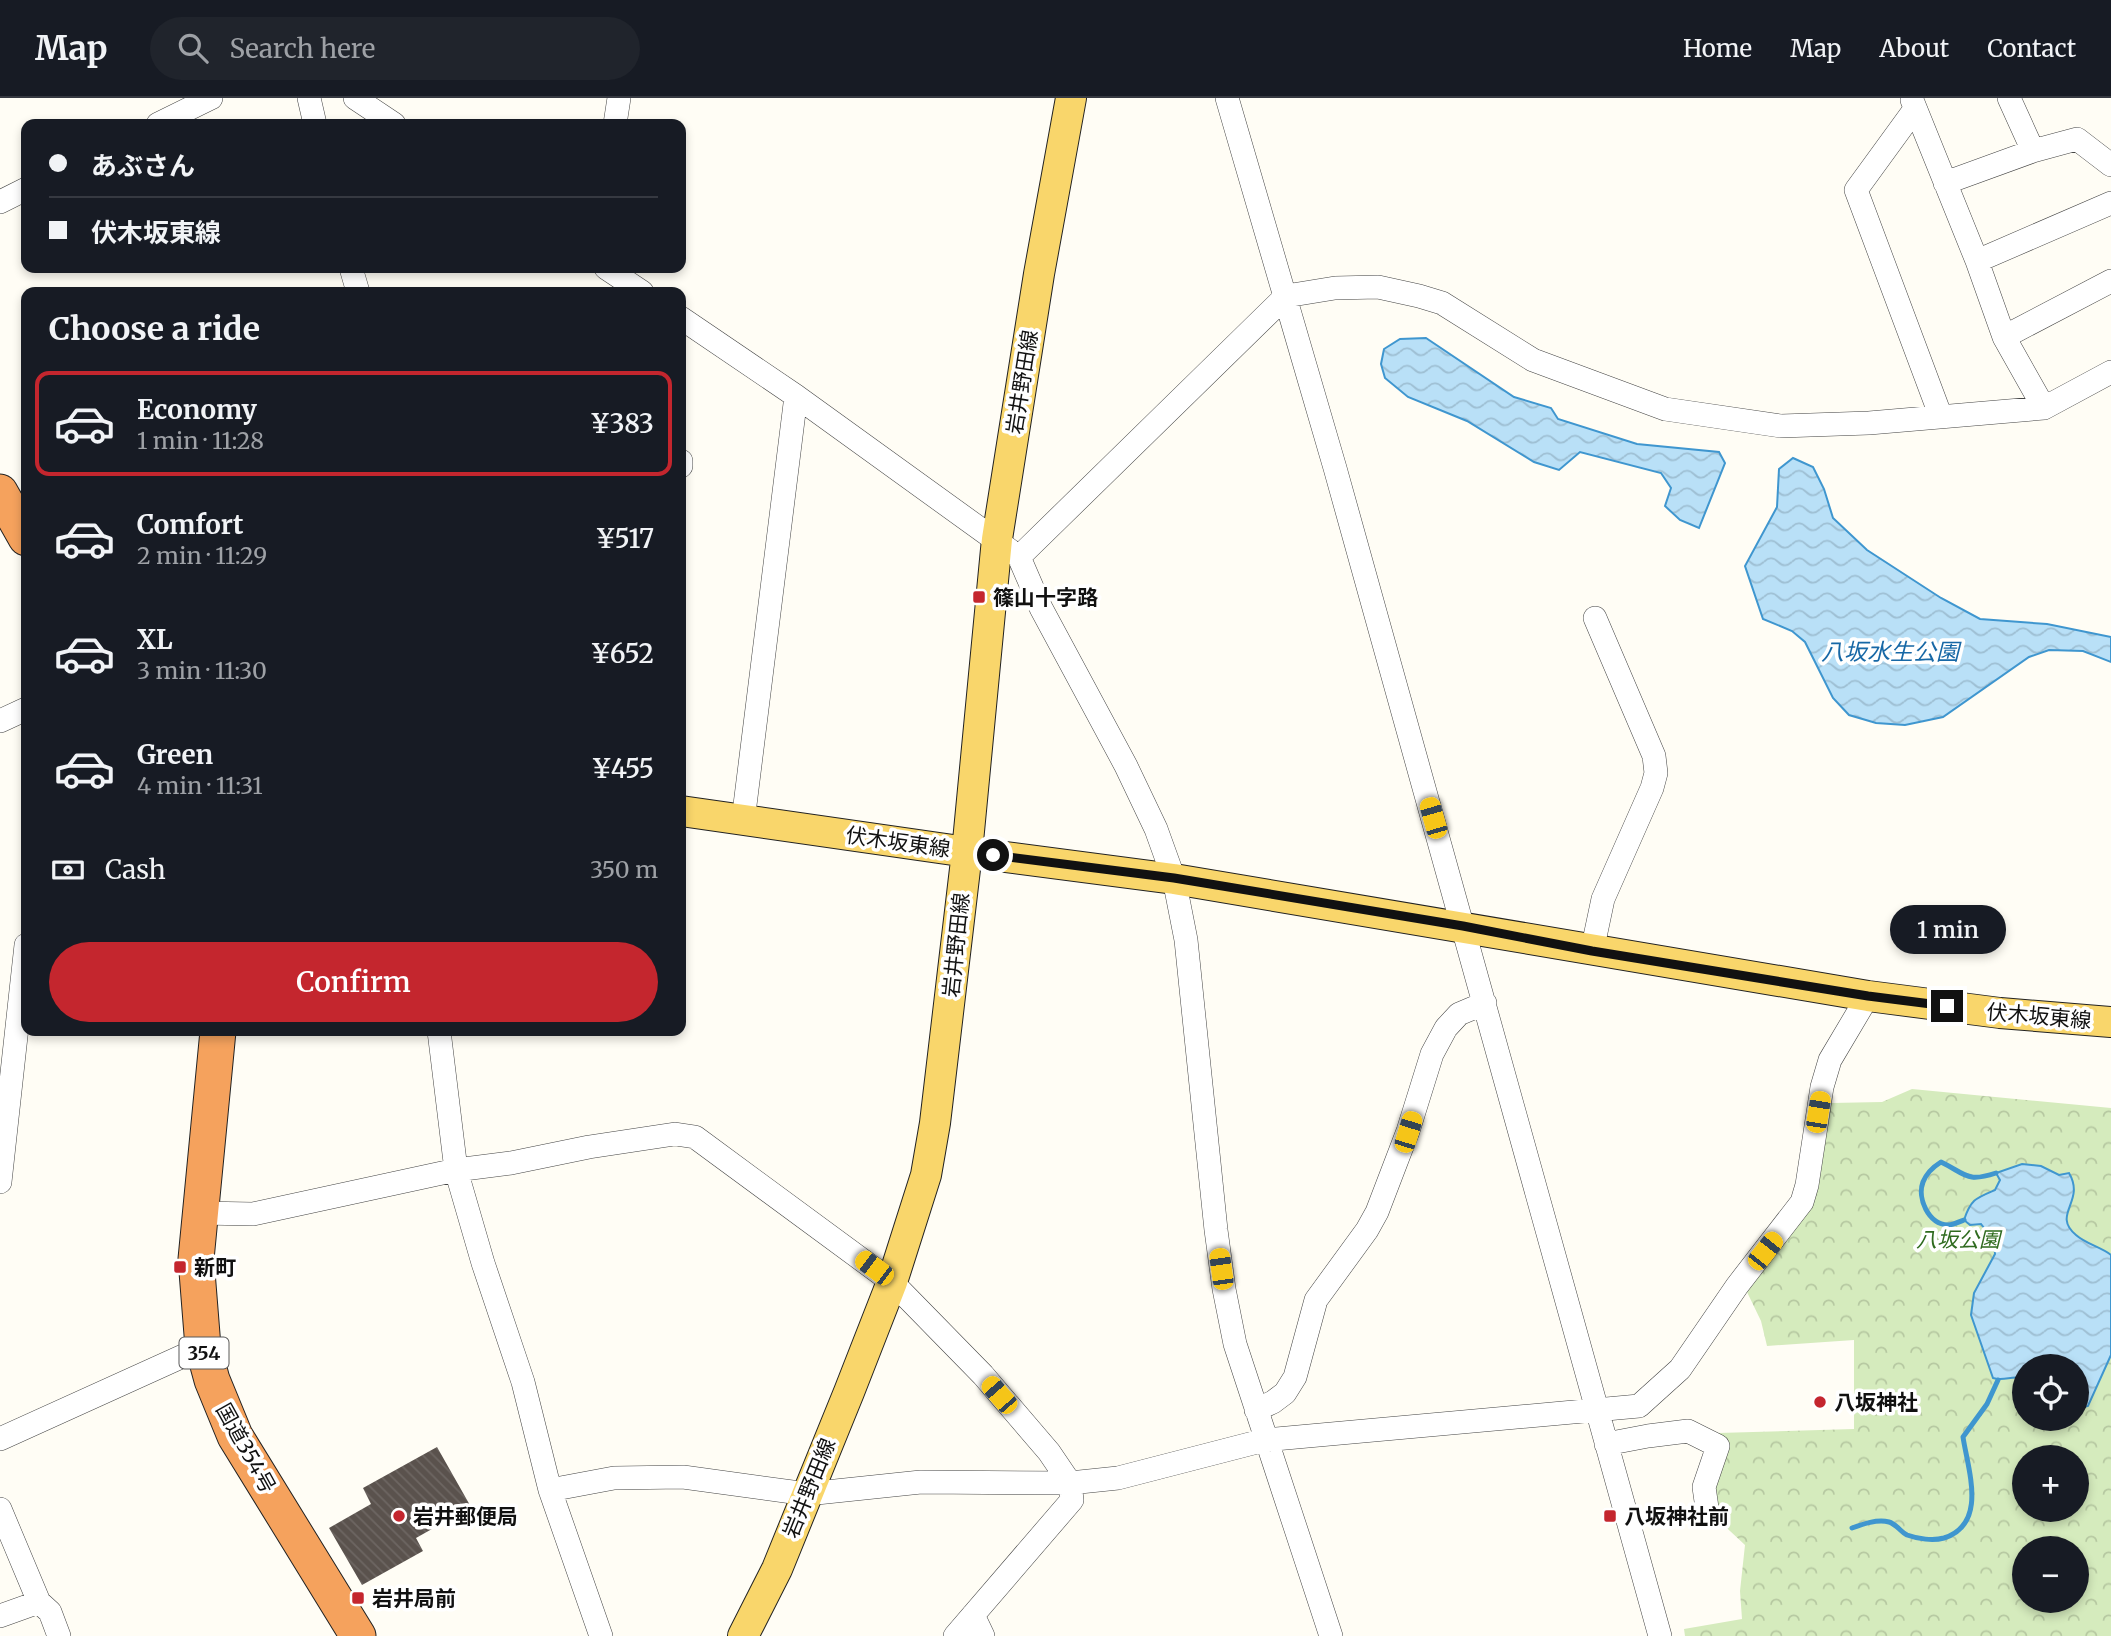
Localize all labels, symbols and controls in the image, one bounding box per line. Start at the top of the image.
search box [150,17,640,80]
text: Map [35,28,108,69]
icon: search [174,29,212,67]
text: Search here [230,32,375,65]
text: Home [1683,33,1752,64]
text: Map [1790,33,1841,64]
text: About [1879,33,1949,64]
text: Contact [1987,33,2076,64]
text: あぶさん [91,149,195,182]
text: 伏木坂東線 [91,216,221,249]
text: Choose a ride [49,309,260,349]
street label: 岩井野田線 [1000,328,1044,436]
icon: car [53,392,116,455]
text: Economy [137,393,257,426]
text: ¥383 [590,407,654,440]
text: 1 min · 11:28 [137,426,264,455]
icon: car [53,507,116,570]
text: Comfort [137,508,243,541]
text: ¥517 [596,522,654,555]
text: 2 min · 11:29 [137,541,267,570]
place label: 篠山十字路 [993,584,1098,611]
marker: 篠山十字路 [971,589,987,605]
icon: car [53,622,116,685]
text: XL [137,623,173,656]
text: ¥652 [590,637,654,670]
water label: 八坂水生公園 [1821,637,1962,666]
text: 3 min · 11:30 [137,656,267,685]
icon: car [53,737,116,800]
text: Green [137,738,213,771]
text: ¥455 [592,752,654,785]
text: 4 min · 11:31 [137,771,263,800]
car [1418,795,1449,841]
street label: 伏木坂東線 [844,821,952,863]
route start [977,839,1009,871]
icon: cash [49,851,87,889]
text: Cash [105,853,166,886]
text: 350 m [590,855,658,884]
street label: 岩井野田線 [937,891,975,999]
callout: 1 min [1889,904,2005,954]
text: 1 min [1917,915,1979,944]
button: Confirm [49,942,658,1022]
route end [1931,990,1963,1022]
street label: 伏木坂東線 [1986,998,2092,1034]
car [1805,1090,1832,1134]
car [1392,1109,1425,1155]
park label: 八坂公園 [1916,1226,2003,1253]
car [1744,1228,1787,1274]
car [851,1247,898,1289]
car [1208,1247,1235,1291]
place label: 新町 [194,1254,236,1281]
marker: 新町 [172,1259,188,1275]
road number: 354 [180,1338,228,1368]
map controls [2012,1354,2089,1613]
button: locate [2012,1354,2089,1431]
car [978,1372,1021,1418]
place label: 八坂神社 [1834,1389,1918,1416]
marker: 八坂神社 [1812,1394,1828,1410]
street label: 国道354号 [210,1398,282,1498]
street label: 岩井野田線 [777,1434,841,1542]
button: + [2012,1445,2089,1522]
place label: 岩井郵便局 [413,1503,518,1530]
place label: 八坂神社前 [1624,1503,1729,1530]
marker: 岩井郵便局 [391,1508,407,1524]
marker: 八坂神社前 [1602,1508,1618,1524]
button: − [2012,1536,2089,1613]
place label: 岩井局前 [372,1585,456,1612]
marker: 岩井局前 [350,1590,366,1606]

